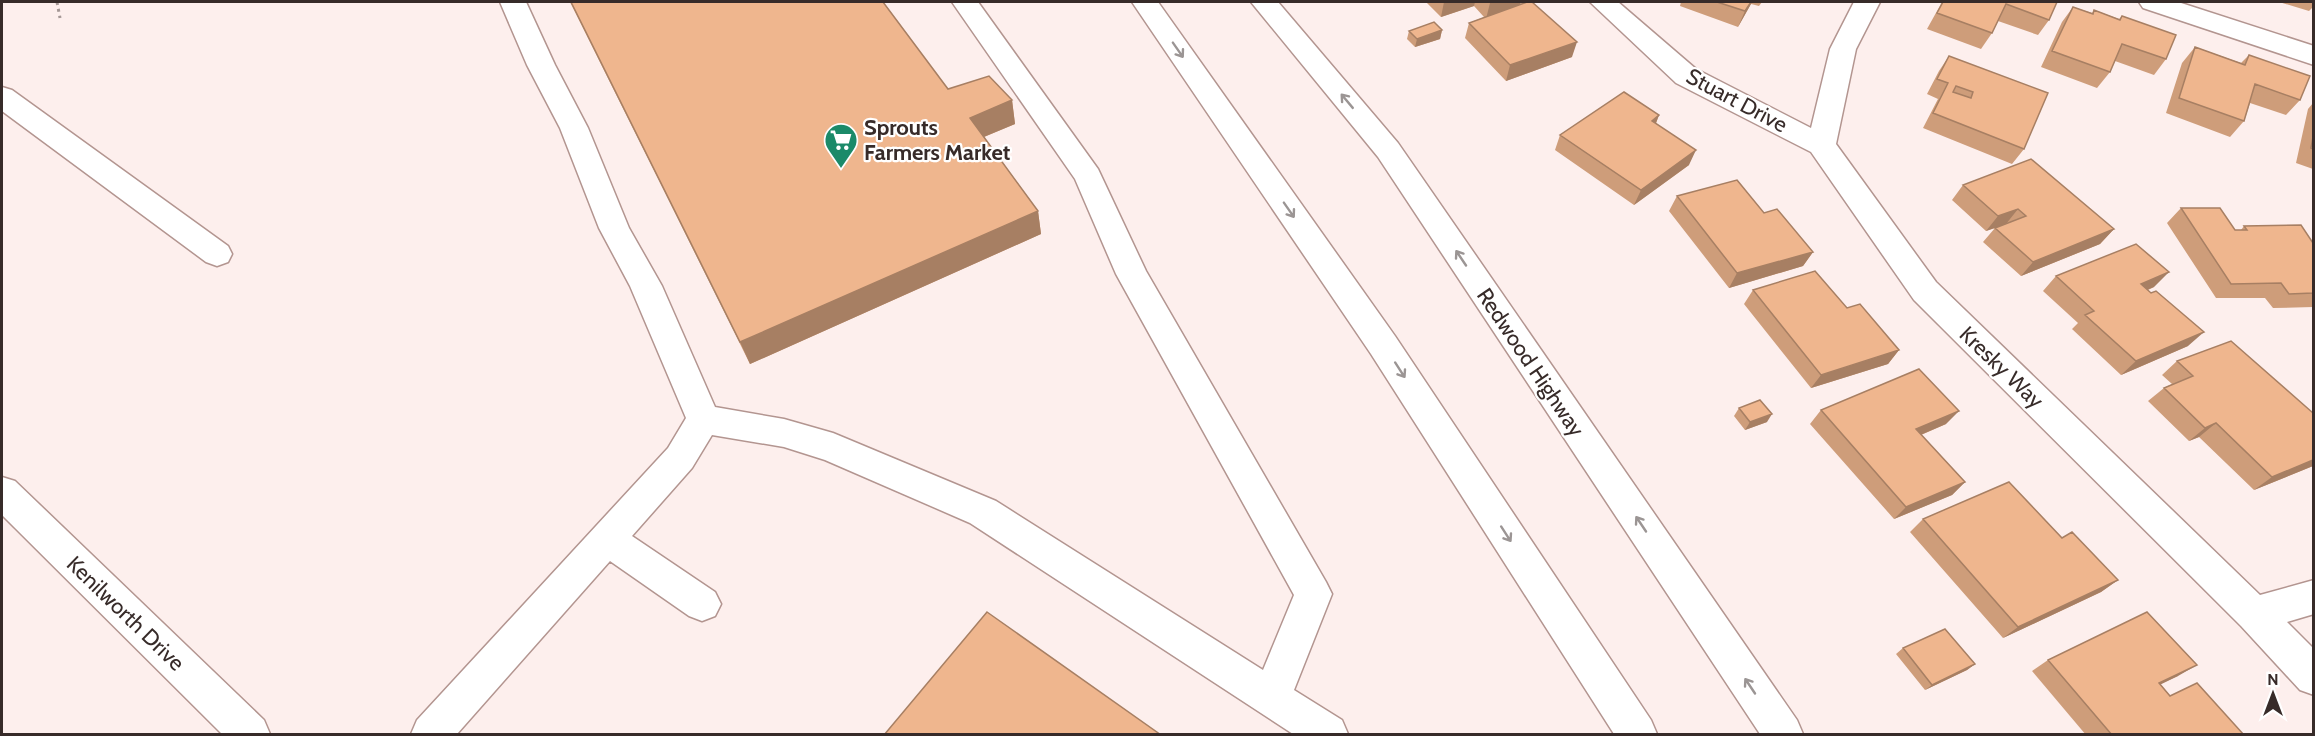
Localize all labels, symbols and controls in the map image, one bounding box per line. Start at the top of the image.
one-way arrow [1172,41,1184,57]
street label: Stuart Drive [1682,63,1792,138]
one-way arrow [1340,94,1354,109]
place label: Sprouts Farmers Market [864,114,1011,166]
supermarket icon: Sprouts Farmers Market [823,122,859,169]
one-way arrow [1283,201,1295,217]
one-way arrow [1455,251,1467,267]
street label: Redwood Highway [1471,283,1590,442]
street label: Kresky Way [1954,321,2049,414]
one-way arrow [1394,362,1406,378]
one-way arrow [1635,517,1647,533]
one-way arrow [1501,525,1513,542]
street label: Kenilworth Drive [61,550,190,676]
north arrow [2243,664,2303,724]
text: N [2267,670,2279,689]
one-way arrow [1744,678,1756,695]

